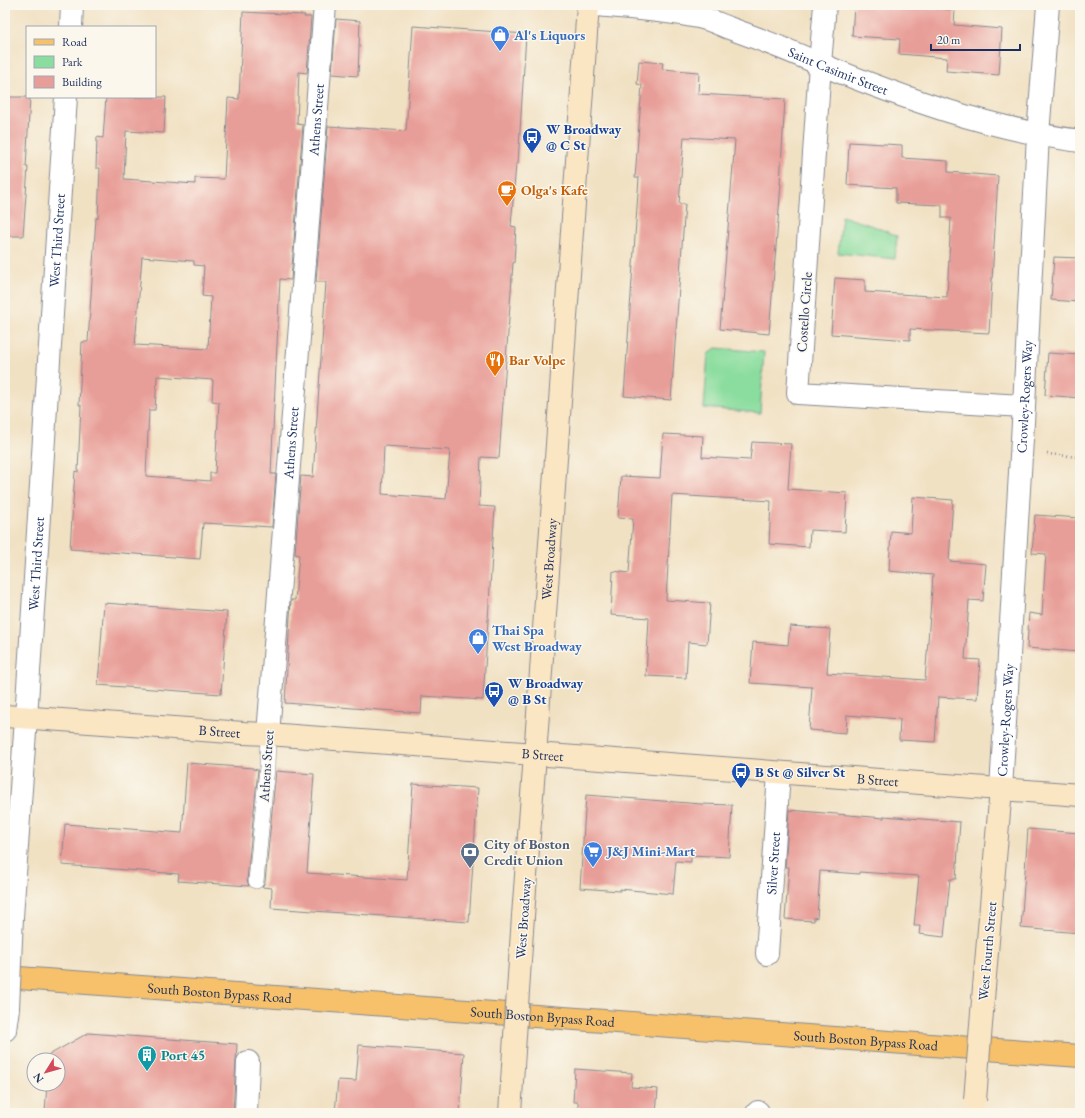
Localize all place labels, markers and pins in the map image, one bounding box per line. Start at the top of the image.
shop icon: Al's Liquors [489,24,511,52]
place label: Al's Liquors [513,26,585,44]
place label: W Broadway @ C St [546,120,622,154]
bus stop icon: W Broadway @ C St [521,126,543,154]
cafe icon: Olga's Kafe [496,179,518,207]
place label: Olga's Kafe [521,181,588,199]
restaurant icon: Bar Volpe [484,349,506,377]
place label: Bar Volpe [509,351,566,369]
place label: Thai Spa West Broadway [492,621,582,655]
shop icon: Thai Spa West Broadway [467,627,489,655]
place label: W Broadway @ B St [508,674,584,708]
bus stop icon: W Broadway @ B St [483,680,505,708]
bus stop icon: B St @ Silver St [730,761,752,789]
place label: B St @ Silver St [755,763,846,781]
place label: City of Boston Credit Union [484,835,570,869]
supermarket icon: J&J Mini-Mart [582,840,604,868]
bank icon: City of Boston Credit Union [459,841,481,869]
place label: J&J Mini-Mart [605,842,696,860]
building icon: Port 45 [136,1044,158,1072]
place label: Port 45 [161,1046,205,1064]

